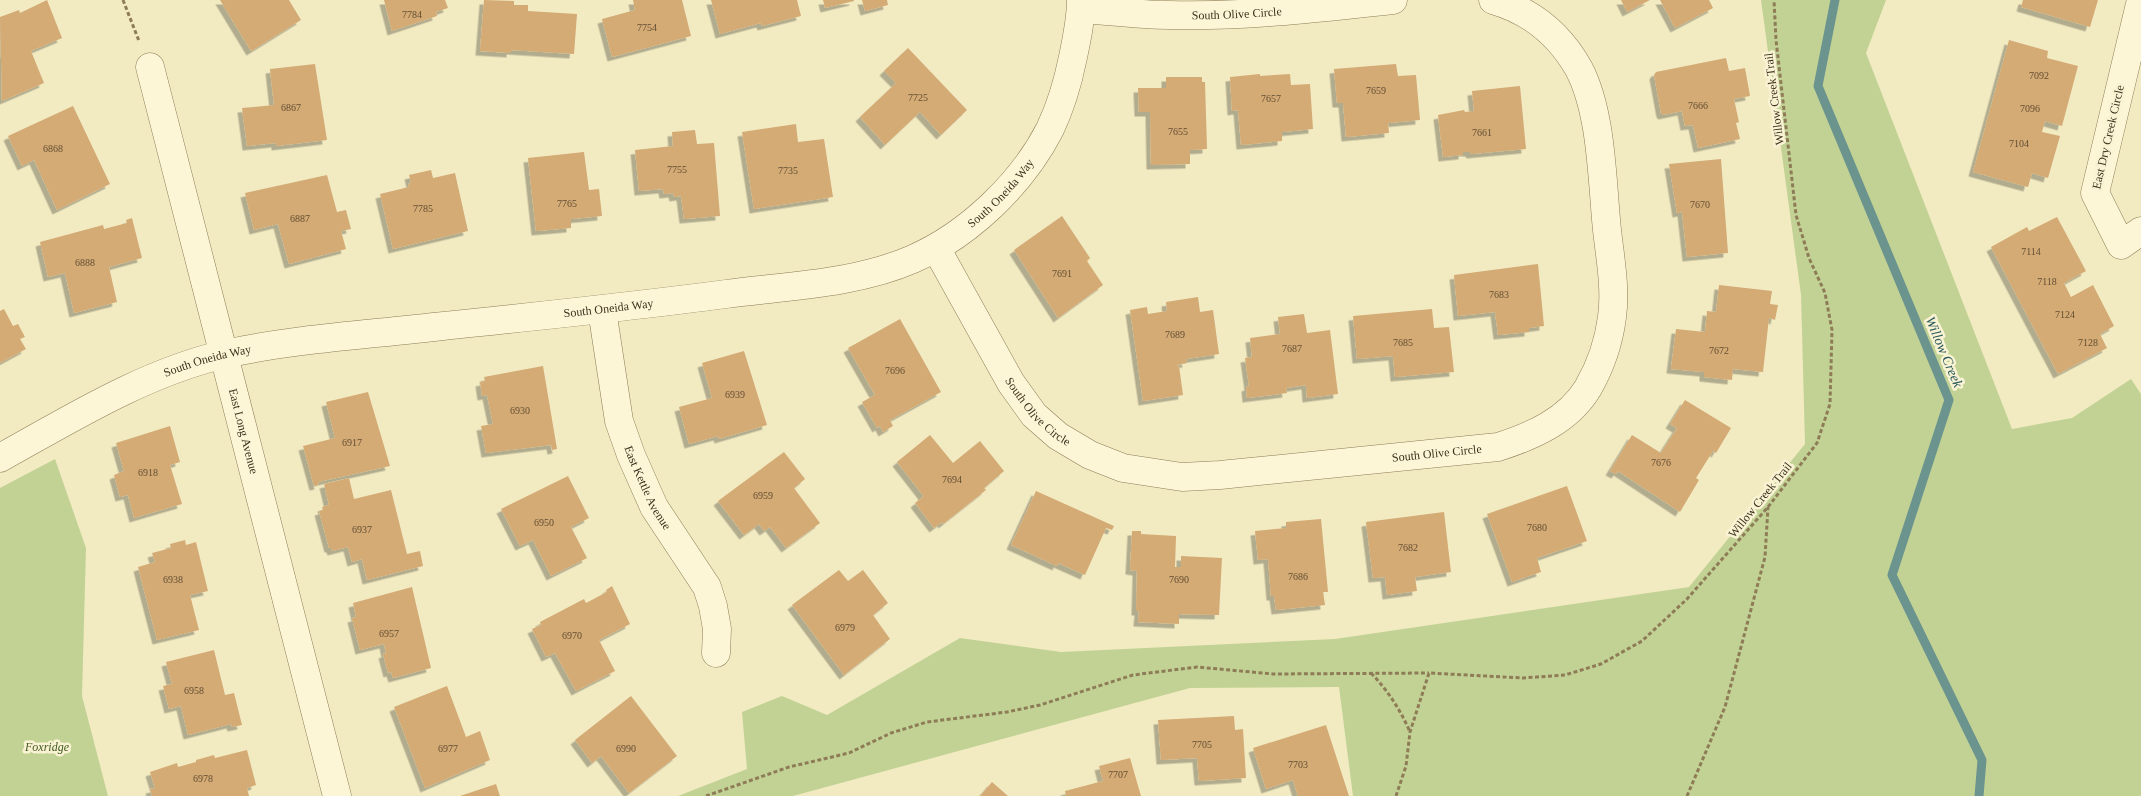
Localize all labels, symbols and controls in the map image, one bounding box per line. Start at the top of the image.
street label: South Olive Circle [1192,4,1282,22]
house number: 7784 [402,9,422,20]
house number: 7754 [637,22,657,33]
street label: Willow Creek Trail [1761,51,1787,146]
house number: 7092 [2029,70,2049,81]
street label: East Dry Creek Circle [2089,84,2127,190]
house number: 7659 [1366,85,1386,96]
house number: 7725 [908,92,928,103]
house number: 7657 [1261,93,1281,104]
house number: 7666 [1688,100,1708,111]
house number: 6867 [281,102,301,113]
house number: 7096 [2020,103,2040,114]
house number: 7655 [1168,126,1188,137]
house number: 7661 [1472,127,1492,138]
house number: 7104 [2009,138,2029,149]
house number: 6868 [43,143,63,154]
street label: South Oneida Way [965,156,1037,231]
house number: 7755 [667,164,687,175]
house number: 7735 [778,165,798,176]
house number: 7765 [557,198,577,209]
house number: 7670 [1690,199,1710,210]
house number: 7785 [413,203,433,214]
house number: 6887 [290,213,310,224]
house number: 7114 [2021,246,2041,257]
house number: 6888 [75,257,95,268]
house number: 7691 [1052,268,1072,279]
house number: 7118 [2037,276,2057,287]
house number: 7683 [1489,289,1509,300]
street label: South Oneida Way [563,296,654,320]
house number: 7124 [2055,309,2075,320]
water label: Willow Creek [1922,314,1966,390]
house number: 7689 [1165,329,1185,340]
house number: 7685 [1393,337,1413,348]
house number: 7128 [2078,337,2098,348]
street label: South Oneida Way [162,342,252,380]
house number: 7687 [1282,343,1302,354]
house number: 7672 [1709,345,1729,356]
house number: 7696 [885,365,905,376]
street label: South Olive Circle [1002,375,1073,449]
street label: East Long Avenue [226,387,261,475]
house number: 6939 [725,389,745,400]
house number: 6930 [510,405,530,416]
house number: 6917 [342,437,362,448]
street label: South Olive Circle [1391,442,1482,465]
street label: East Kettle Avenue [621,444,674,532]
house number: 7676 [1651,457,1671,468]
street label: Willow Creek Trail [1725,459,1795,540]
house number: 6918 [138,467,158,478]
house number: 7694 [942,474,962,485]
house number: 6959 [753,490,773,501]
house number: 6950 [534,517,554,528]
house number: 7680 [1527,522,1547,533]
house number: 6937 [352,524,372,535]
house number: 7682 [1398,542,1418,553]
house number: 7686 [1288,571,1308,582]
house number: 6938 [163,574,183,585]
house number: 7690 [1169,574,1189,585]
house number: 6979 [835,622,855,633]
house number: 6957 [379,628,399,639]
house number: 6970 [562,630,582,641]
house number: 6958 [184,685,204,696]
house number: 7705 [1192,739,1212,750]
park label: Foxridge [24,740,70,754]
house number: 6977 [438,743,458,754]
house number: 6990 [616,743,636,754]
house number: 7703 [1288,759,1308,770]
house number: 7707 [1108,769,1128,780]
house number: 6978 [193,773,213,784]

